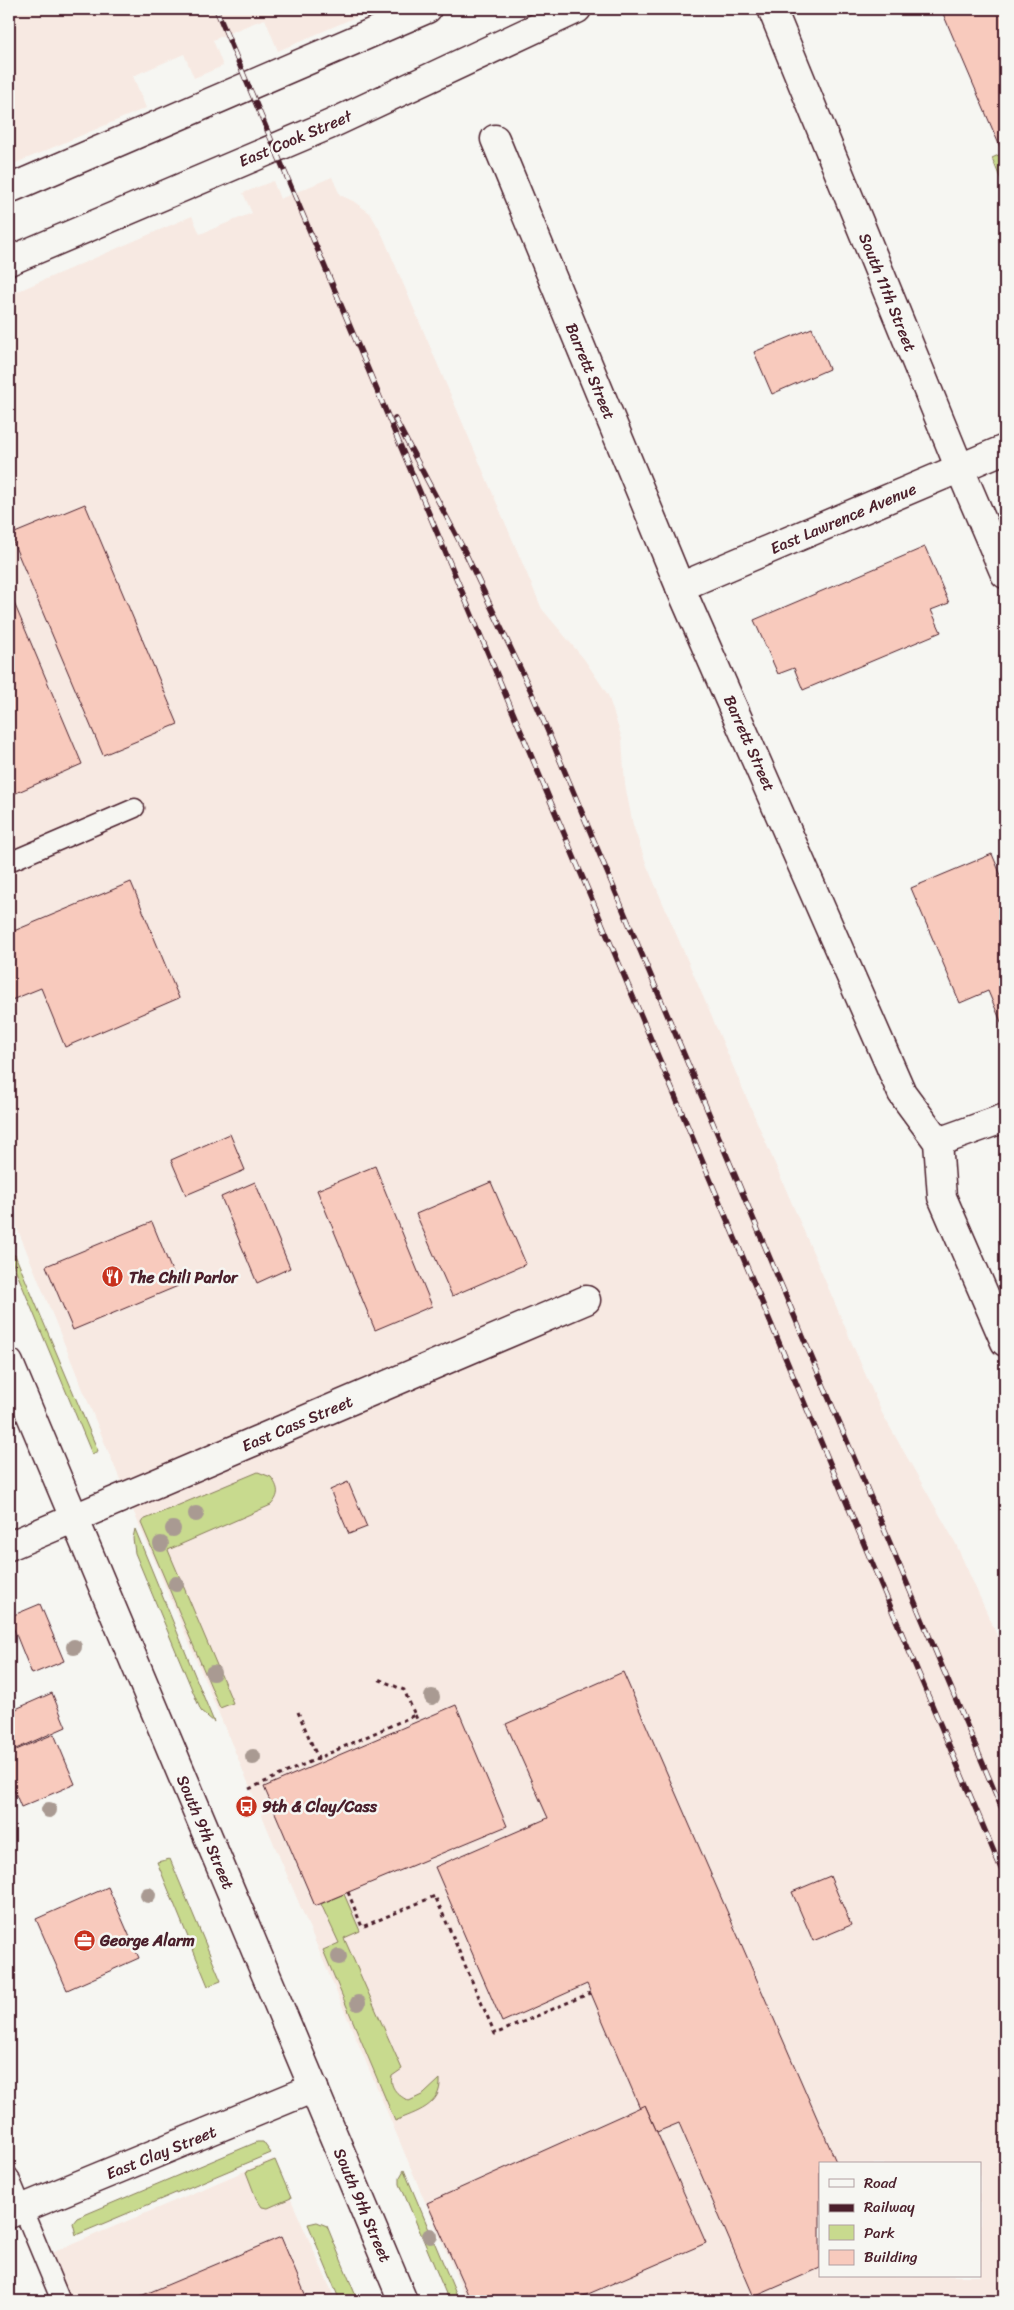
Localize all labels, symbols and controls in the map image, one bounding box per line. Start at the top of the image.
street label: East Cook Street [234,101,357,175]
street label: South 11th Street [850,228,925,356]
street label: Barrett Street [557,318,624,424]
street label: East Lawrence Avenue [765,474,921,562]
street label: Barrett Street [715,690,784,796]
place label: The Chili Parlor [129,1263,239,1292]
restaurant icon: The Chili Parlor [101,1265,125,1289]
street label: East Cass Street [237,1387,357,1460]
street label: South 9th Street [168,1770,243,1894]
place label: 9th & Clay/Cass [262,1792,378,1821]
bus stop icon: 9th & Clay/Cass [234,1794,258,1818]
place label: George Alarm [99,1926,195,1955]
office icon: George Alarm [72,1928,96,1952]
street label: East Clay Street [102,2117,221,2188]
street label: South 9th Street [325,2143,400,2267]
legend [819,2162,982,2278]
text: Road [864,2170,897,2196]
text: Railway [864,2194,915,2220]
text: Park [864,2220,895,2246]
text: Building [864,2244,918,2270]

